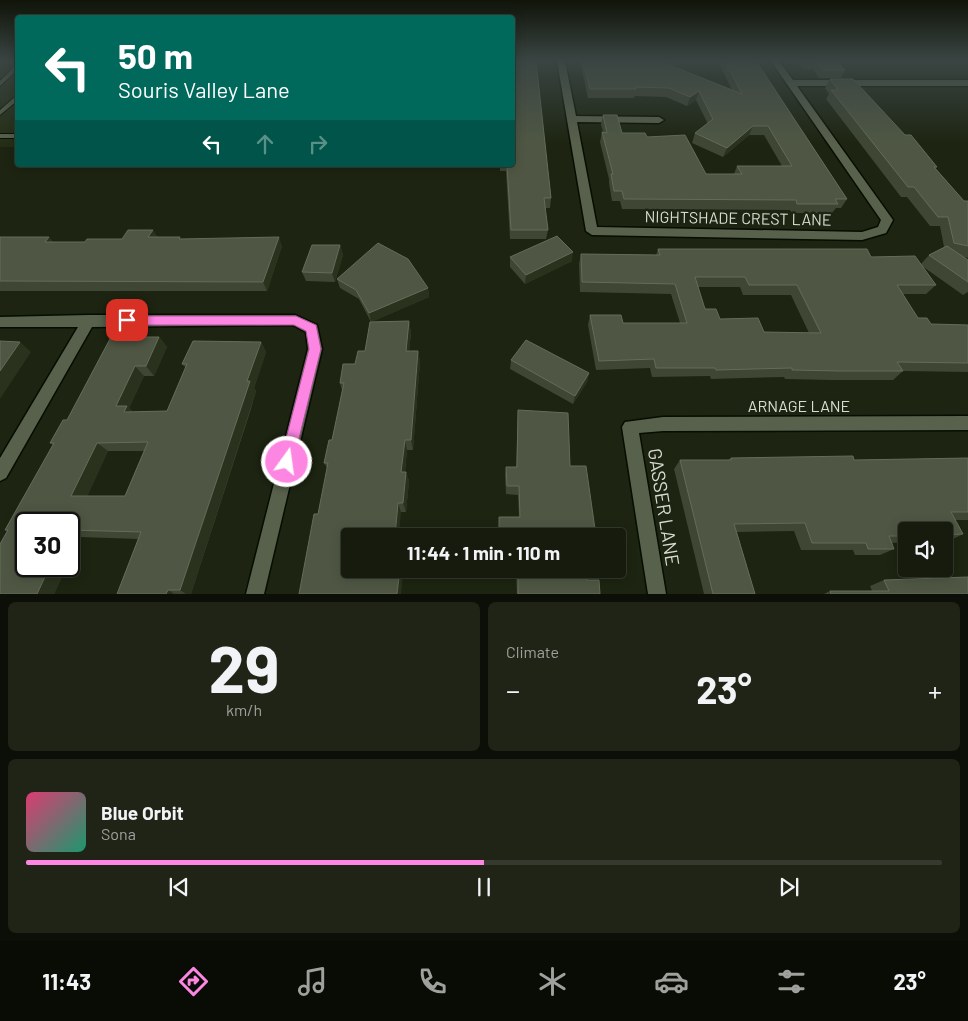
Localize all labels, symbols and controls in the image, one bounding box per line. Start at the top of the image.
text: 50 m [118,34,193,76]
icon: left [35,35,100,100]
text: Souris Valley Lane [118,76,290,102]
icon: left [198,130,226,158]
icon: ahead [251,130,279,158]
icon: right [304,130,332,158]
street label: NIGHTSHADE CREST LANE [644,206,832,229]
pin [106,299,148,341]
icon: arrive [113,306,141,334]
street label: ARNAGE LANE [748,396,850,415]
position arrow [260,435,312,487]
street label: GASSER LANE [644,446,685,567]
speed limit sign: 30 [15,512,80,577]
map controls [898,522,953,577]
button: sound [898,522,953,577]
text: 11:44 · 1 min · 110 m [407,541,560,564]
text: 29 [209,628,279,706]
text: Climate [506,642,559,661]
text: 23° [696,666,752,712]
text: − [506,673,520,707]
text: + [928,673,942,707]
text: km/h [226,700,262,719]
text: Blue Orbit [101,801,184,824]
text: Sona [101,824,136,843]
icon: previous [165,873,193,901]
icon: pause [470,873,498,901]
icon: next [775,873,803,901]
icon: directions [176,964,211,999]
icon: music [295,964,330,999]
icon: phone [415,964,450,999]
icon: climate [535,964,570,999]
icon: car [654,964,689,999]
icon: filters [774,964,809,999]
text: 11:43 [42,968,91,994]
text: 23° [894,968,926,994]

